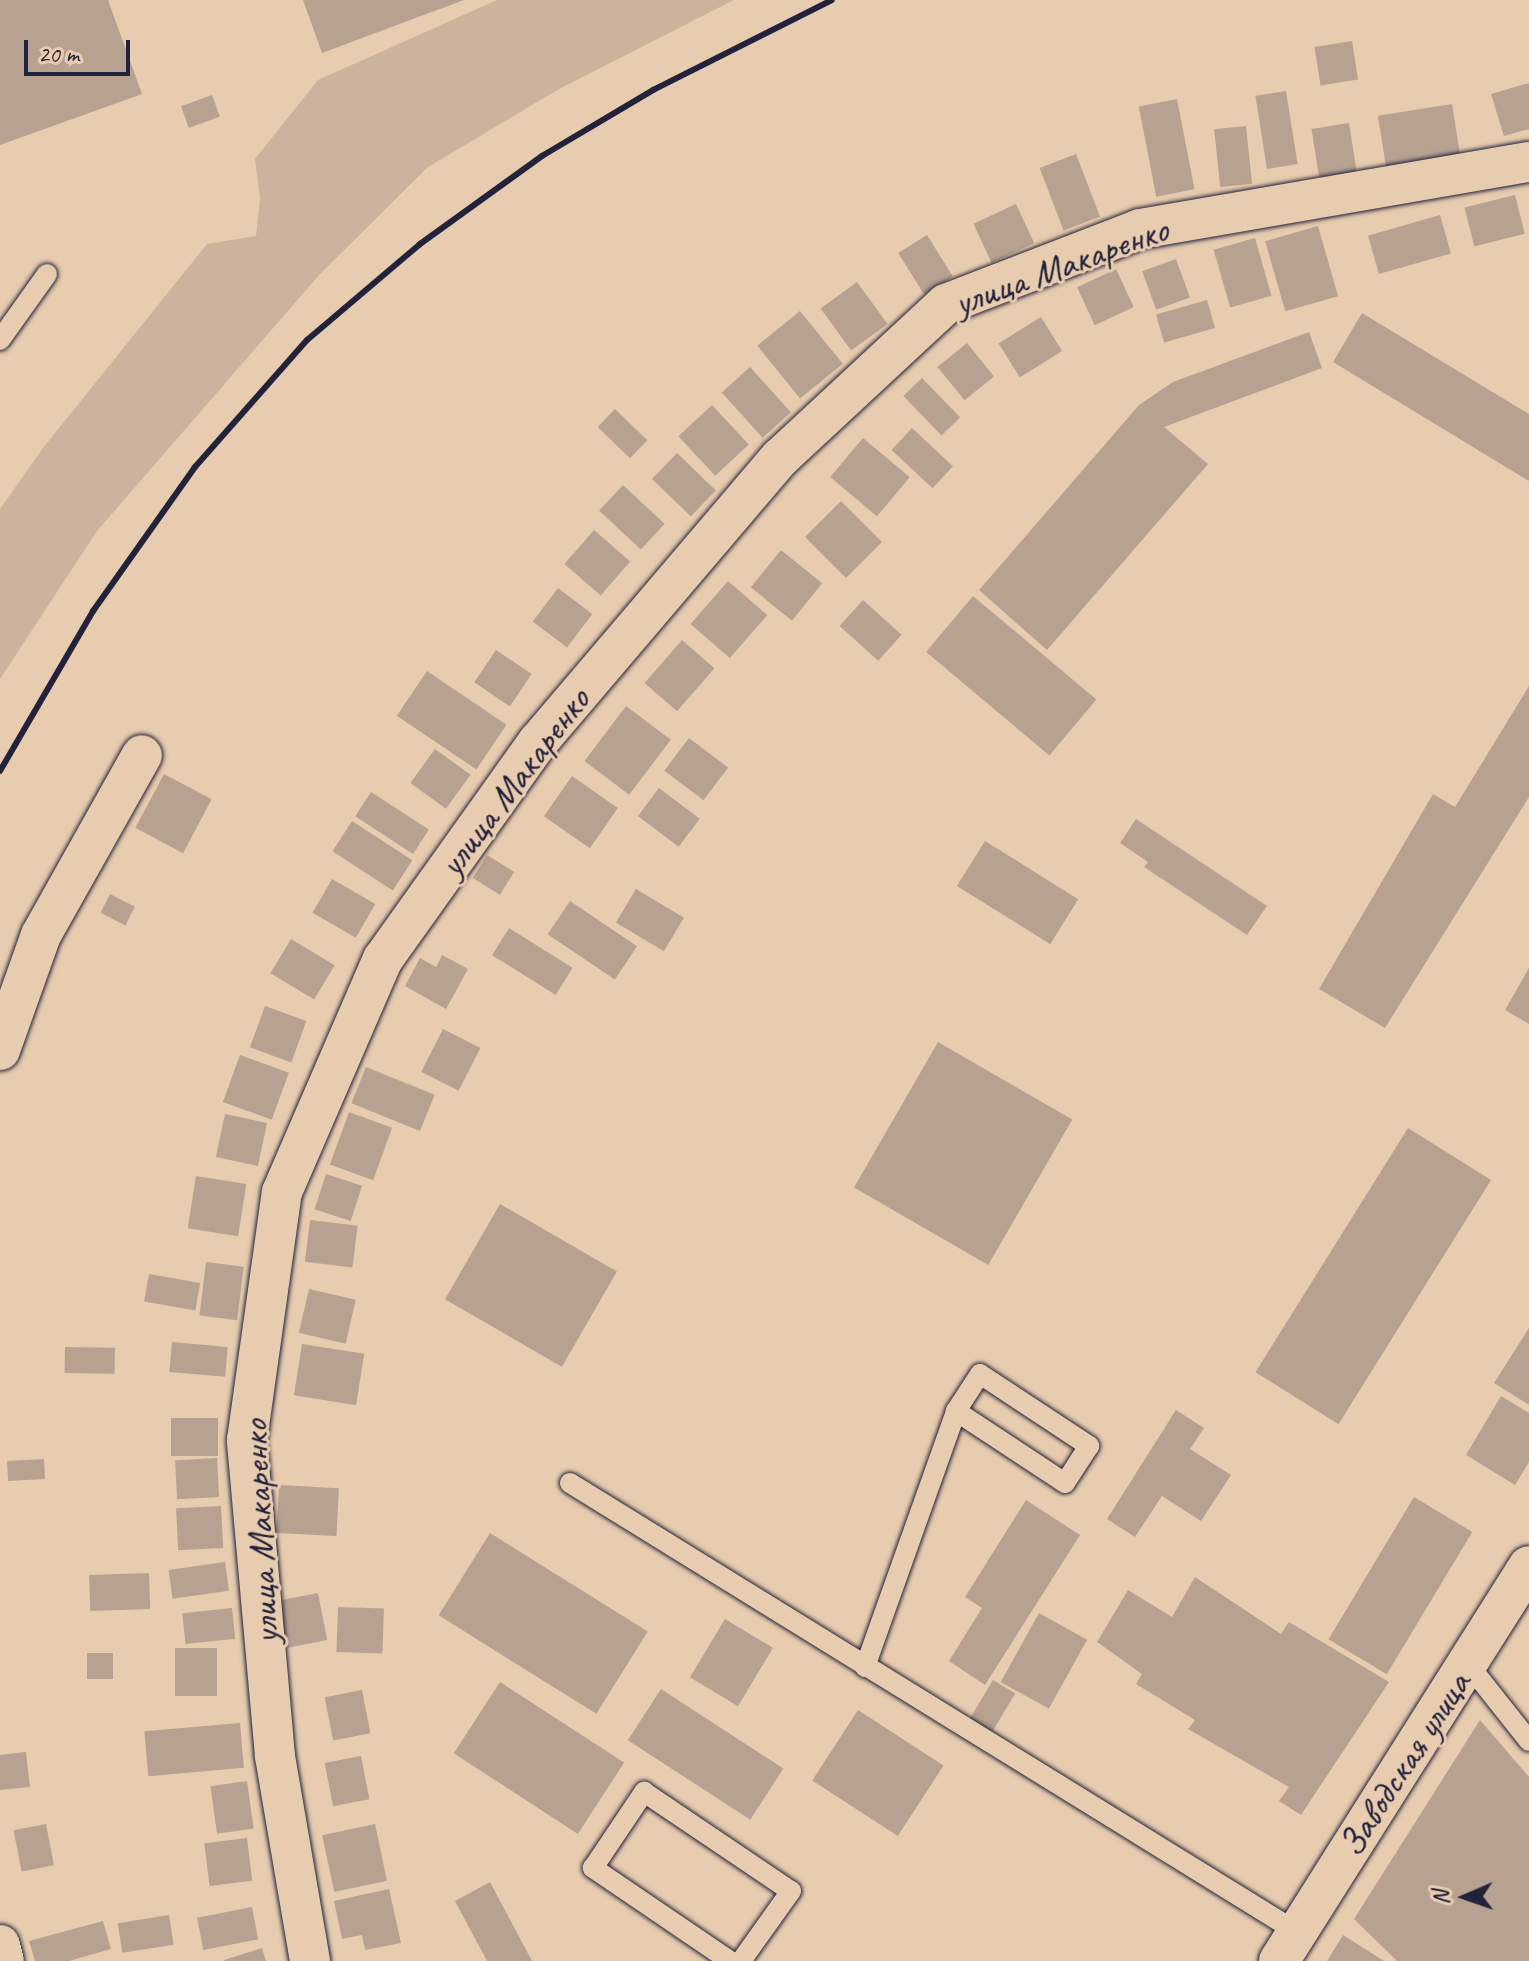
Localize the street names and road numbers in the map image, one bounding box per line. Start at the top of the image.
street label: улица Макаренко [947,206,1175,326]
street label: улица Макаренко [428,678,600,886]
street label: улица Макаренко [231,1418,289,1646]
street label: Заводская улица [1327,1662,1481,1866]

